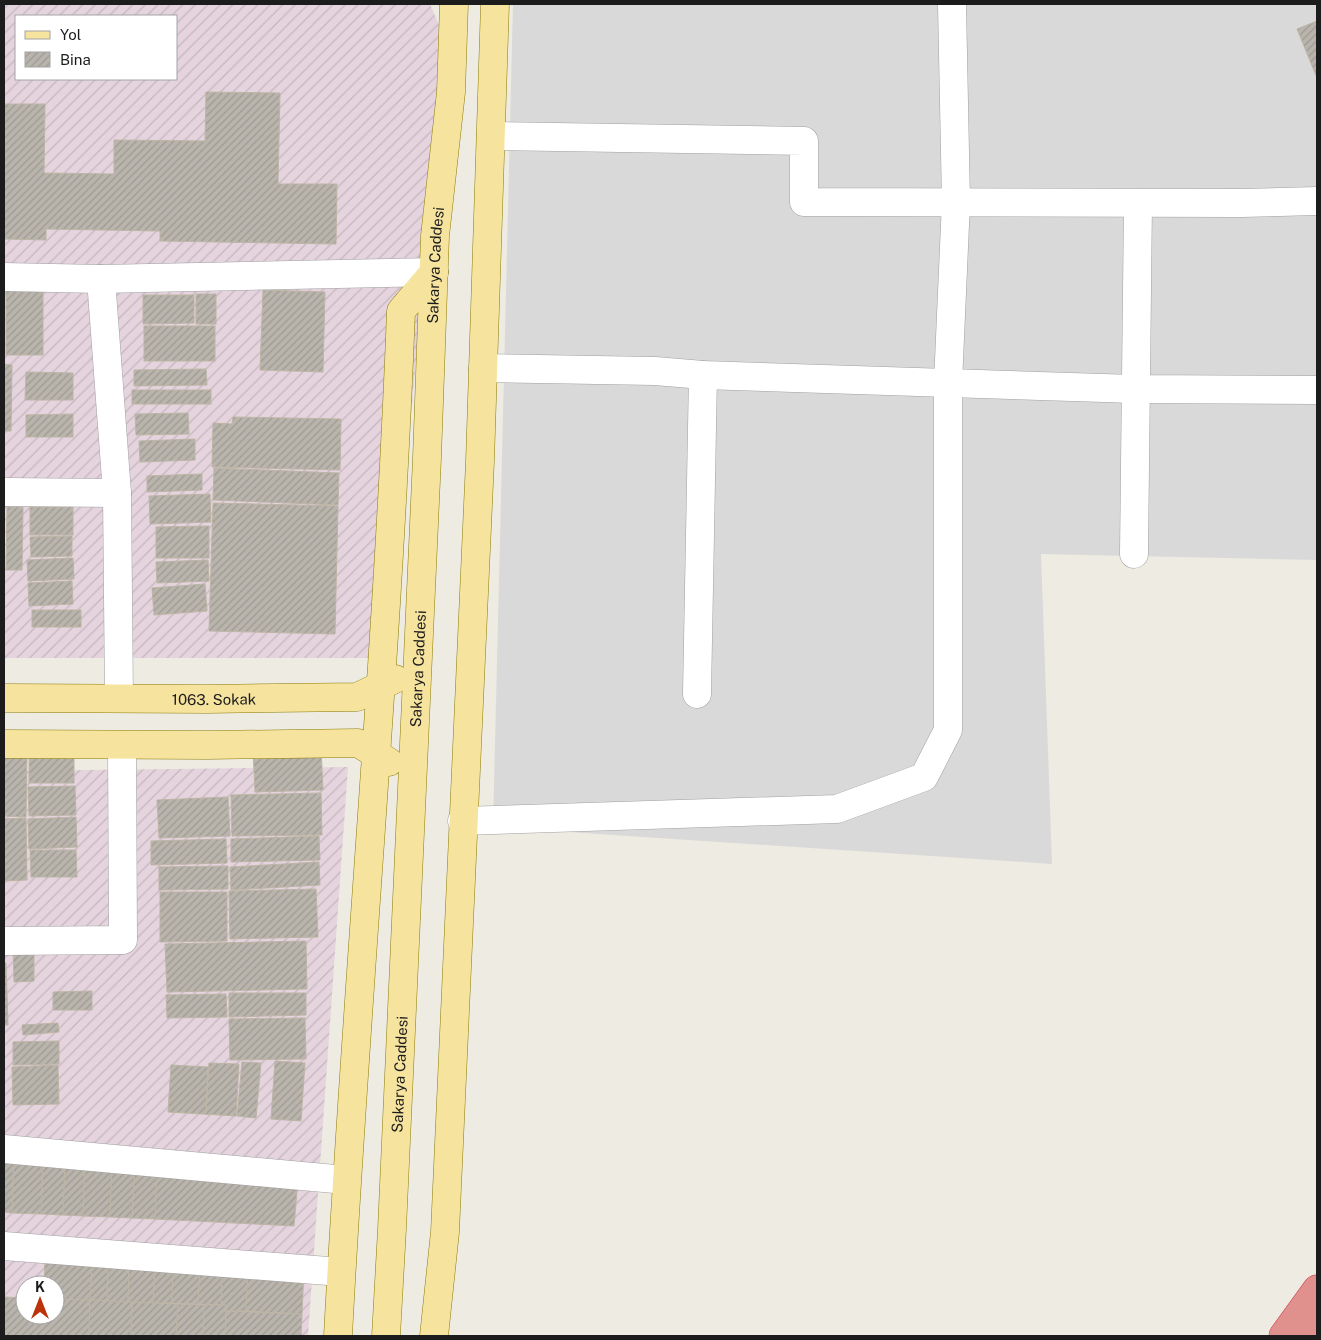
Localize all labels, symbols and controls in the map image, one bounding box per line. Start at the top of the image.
legend [15,15,178,80]
text: Yol [60,26,81,43]
text: Bina [60,51,91,68]
street label: Sakarya Caddesi [423,206,447,324]
street label: Sakarya Caddesi [406,610,429,728]
street label: 1063. Sokak [172,690,256,708]
street label: Sakarya Caddesi [388,1016,410,1133]
north arrow [15,1275,65,1325]
text: K [35,1279,45,1295]

